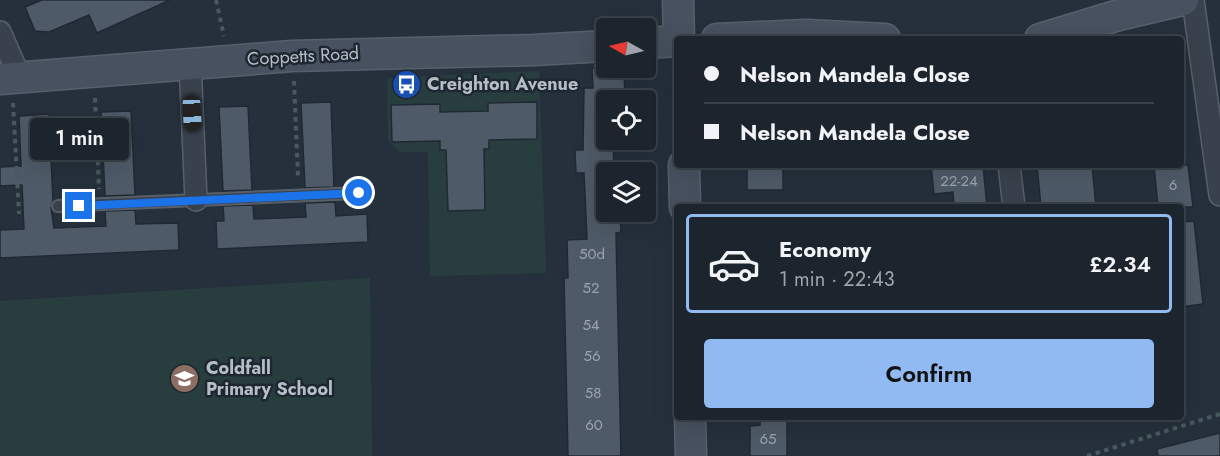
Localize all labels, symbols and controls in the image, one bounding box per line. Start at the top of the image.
north arrow [596,18,656,78]
map controls [596,18,656,222]
street label: Coppetts Road [246,40,360,72]
text: Nelson Mandela Close [740,58,970,90]
bus stop icon: Creighton Avenue [390,68,422,100]
place label: Creighton Avenue [427,71,578,97]
button: locate [596,90,656,150]
car [182,95,202,131]
text: Nelson Mandela Close [740,116,970,148]
callout: 1 min [29,119,128,161]
text: 1 min [55,124,104,153]
button: layers [596,162,656,222]
house number: 22-24 [940,170,978,192]
house number: 6 [1169,174,1177,196]
route start [345,179,372,206]
route end [65,192,92,219]
text: Economy [779,233,871,265]
icon: car [707,237,761,291]
house number: 50d [579,243,605,265]
text: £2.34 [1089,248,1151,280]
text: 1 min · 22:43 [779,265,895,294]
house number: 52 [583,277,600,299]
house number: 54 [582,314,600,336]
button: Confirm [704,339,1154,408]
house number: 56 [583,345,601,367]
place label: Coldfall Primary School [206,355,333,402]
school or university icon: Coldfall Primary School [169,362,201,394]
house number: 58 [585,382,601,404]
house number: 60 [585,414,603,436]
house number: 65 [759,428,777,450]

